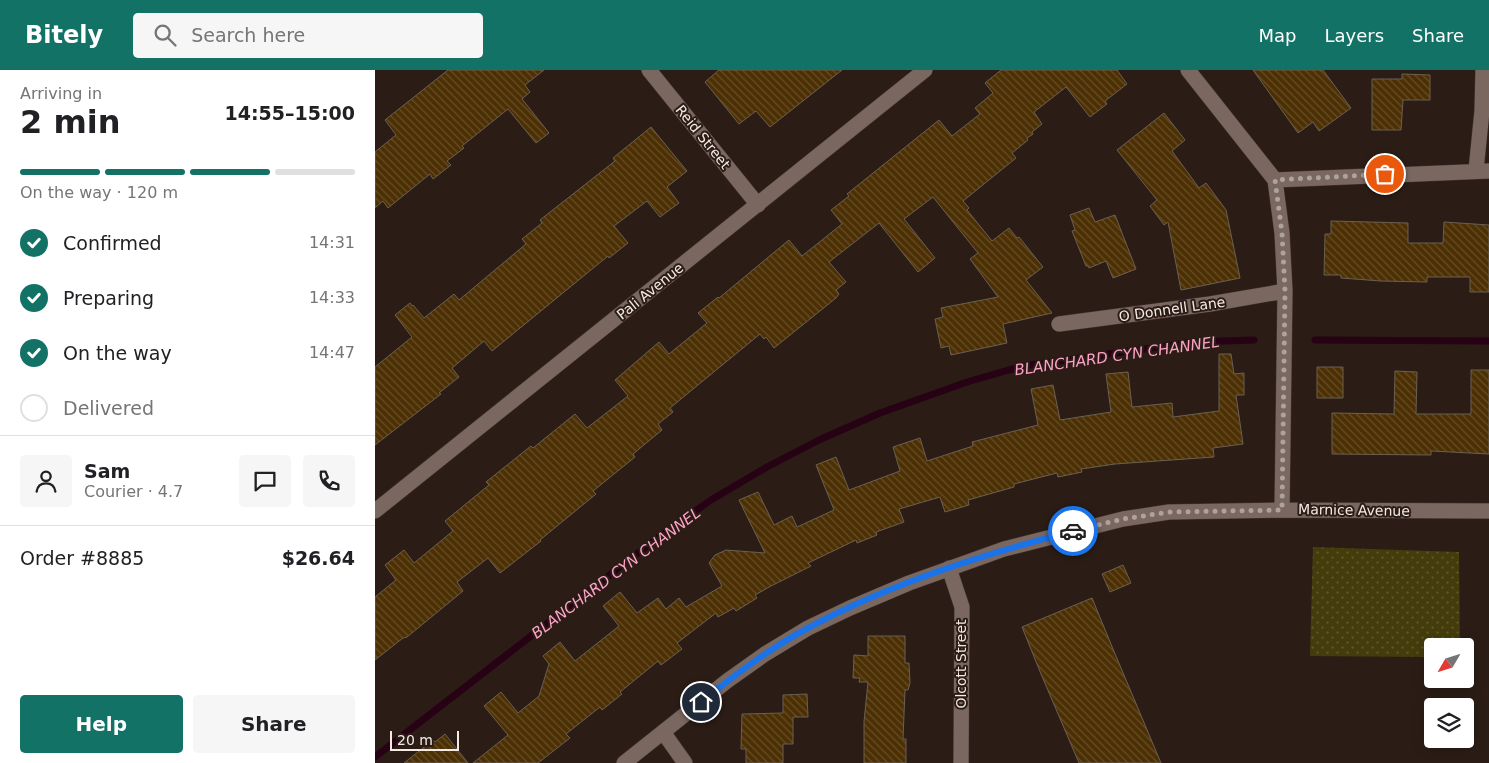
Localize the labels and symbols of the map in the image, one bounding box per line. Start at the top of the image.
street label: Reid Street [672,102,734,173]
pin [1364,153,1406,195]
street label: Pali Avenue [614,259,686,323]
street label: O Donnell Lane [1118,294,1226,324]
water label: BLANCHARD CYN CHANNEL [1013,333,1221,379]
street label: Marnice Avenue [1298,501,1410,519]
water label: BLANCHARD CYN CHANNEL [528,504,704,642]
courier [1048,506,1098,556]
street label: Olcott Street [953,619,969,709]
north arrow [1424,638,1474,688]
pin [680,681,722,723]
scale bar [390,728,459,751]

